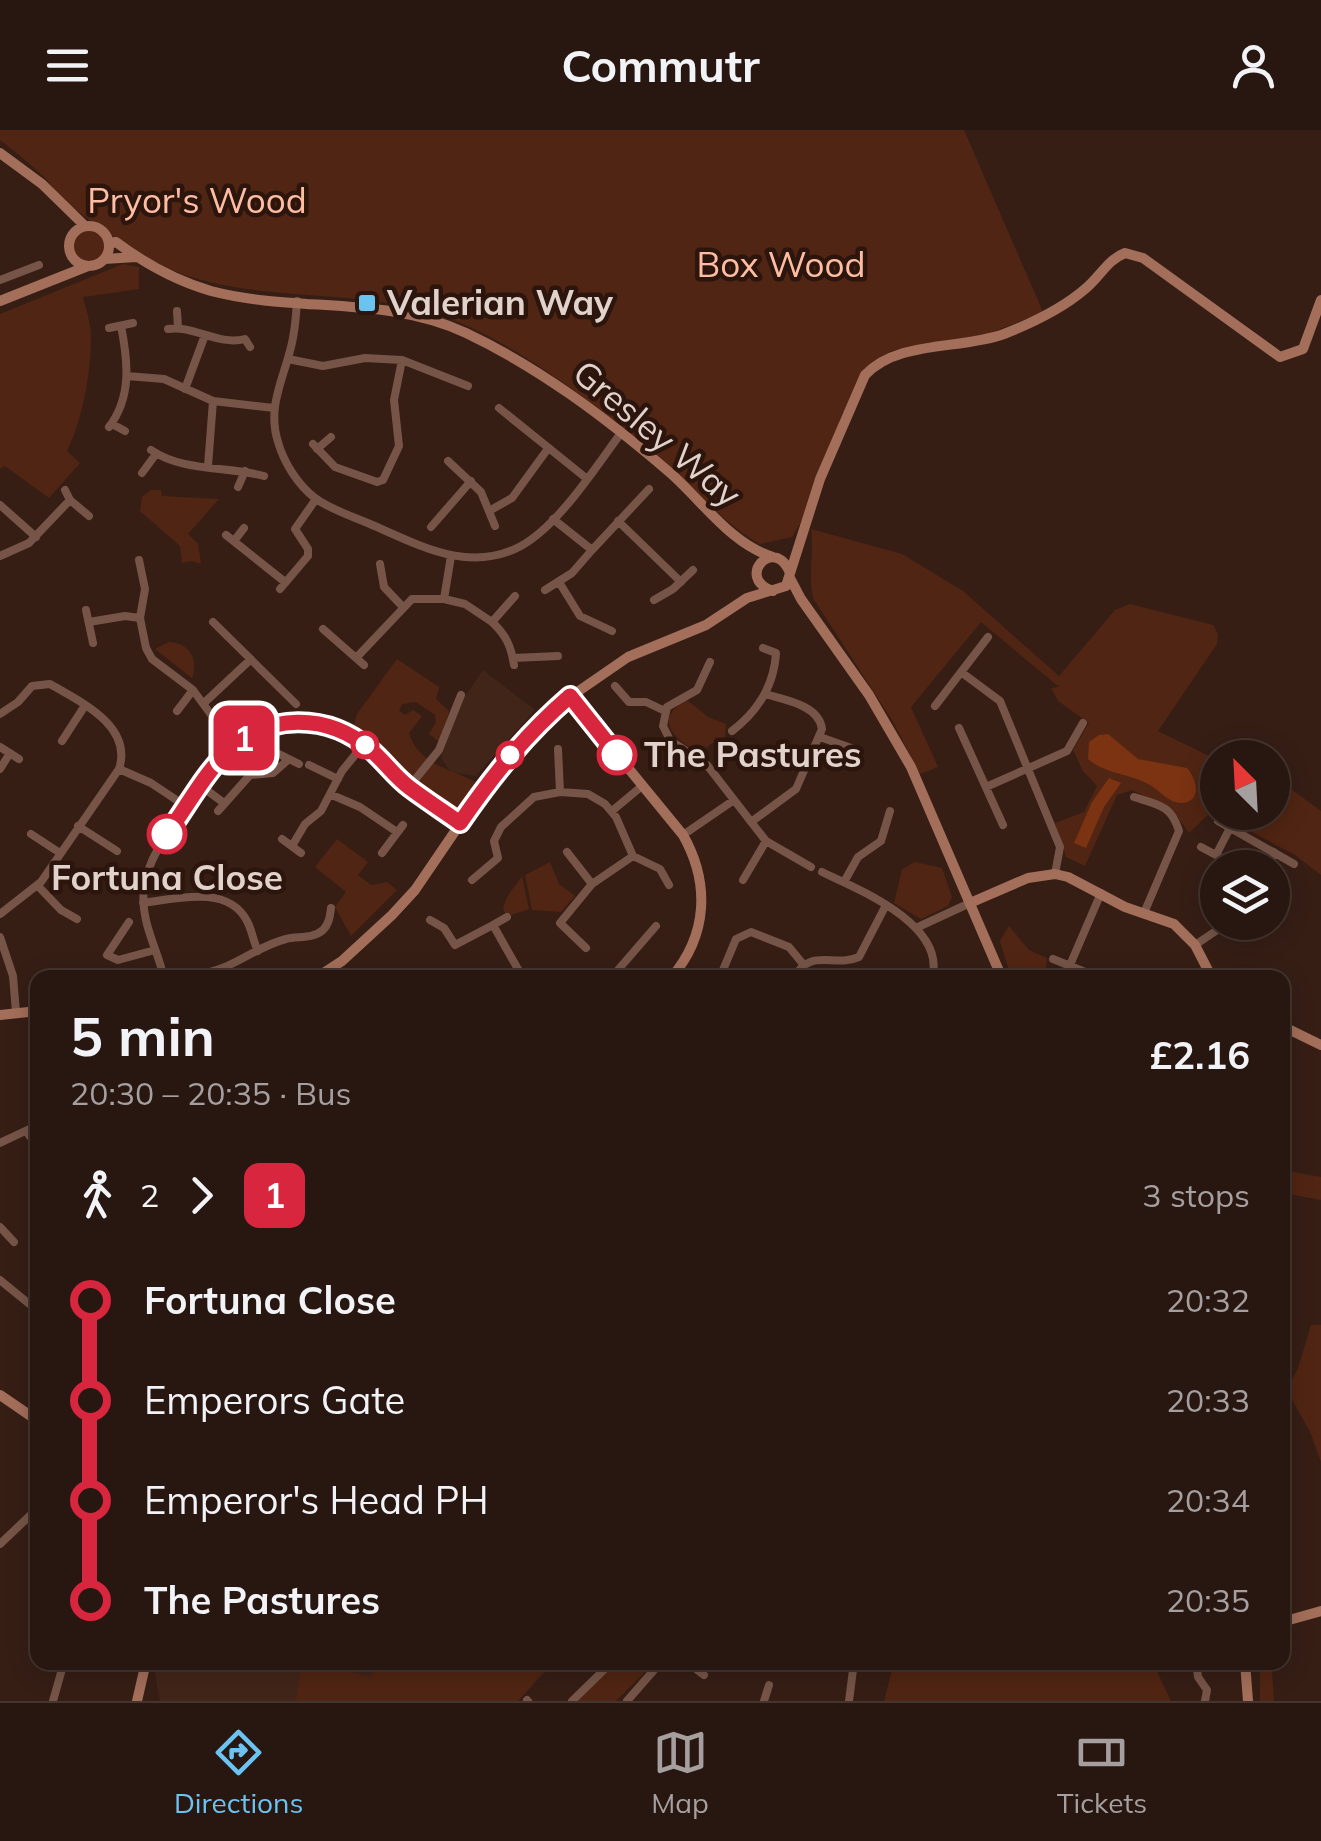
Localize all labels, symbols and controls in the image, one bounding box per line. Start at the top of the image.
text: Commutr [561,37,760,93]
icon: menu [40,38,95,93]
icon: person [1226,38,1281,93]
park label: Pryor's Wood [87,178,307,222]
park label: Box Wood [696,242,866,286]
place label: Valerian Way [386,280,614,324]
marker: Valerian Way [356,292,378,314]
street label: Gresley Way [565,350,751,516]
line badge: 1 [212,706,276,770]
text: 1 [233,716,255,760]
unlabelled marker [352,732,378,758]
place label: The Pastures [644,732,861,776]
marker: The Pastures [598,736,636,774]
north arrow [1200,740,1290,830]
map controls [1200,740,1290,940]
unlabelled marker [497,742,523,768]
marker: Fortuna Close [148,815,186,853]
button: layers [1200,850,1290,940]
place label: Fortuna Close [51,855,283,899]
text: 5 min [70,1001,215,1070]
text: £2.16 [1149,1031,1250,1079]
text: 20:30 – 20:35 · Bus [70,1073,351,1113]
icon: walk [70,1168,125,1223]
icon: forward [174,1168,229,1223]
text: 1 [264,1173,285,1217]
text: 2 [140,1175,159,1215]
text: 3 stops [1142,1175,1250,1215]
text: Fortuna Close [144,1276,396,1324]
text: 20:32 [1166,1280,1250,1320]
text: Emperors Gate [144,1376,405,1424]
text: 20:33 [1166,1380,1250,1420]
text: Emperor's Head PH [144,1476,489,1524]
text: 20:34 [1166,1480,1250,1520]
text: The Pastures [144,1576,380,1624]
text: 20:35 [1166,1580,1250,1620]
tab: Directions [174,1725,303,1820]
tab: Map [651,1725,709,1820]
tab: Tickets [1057,1725,1147,1820]

